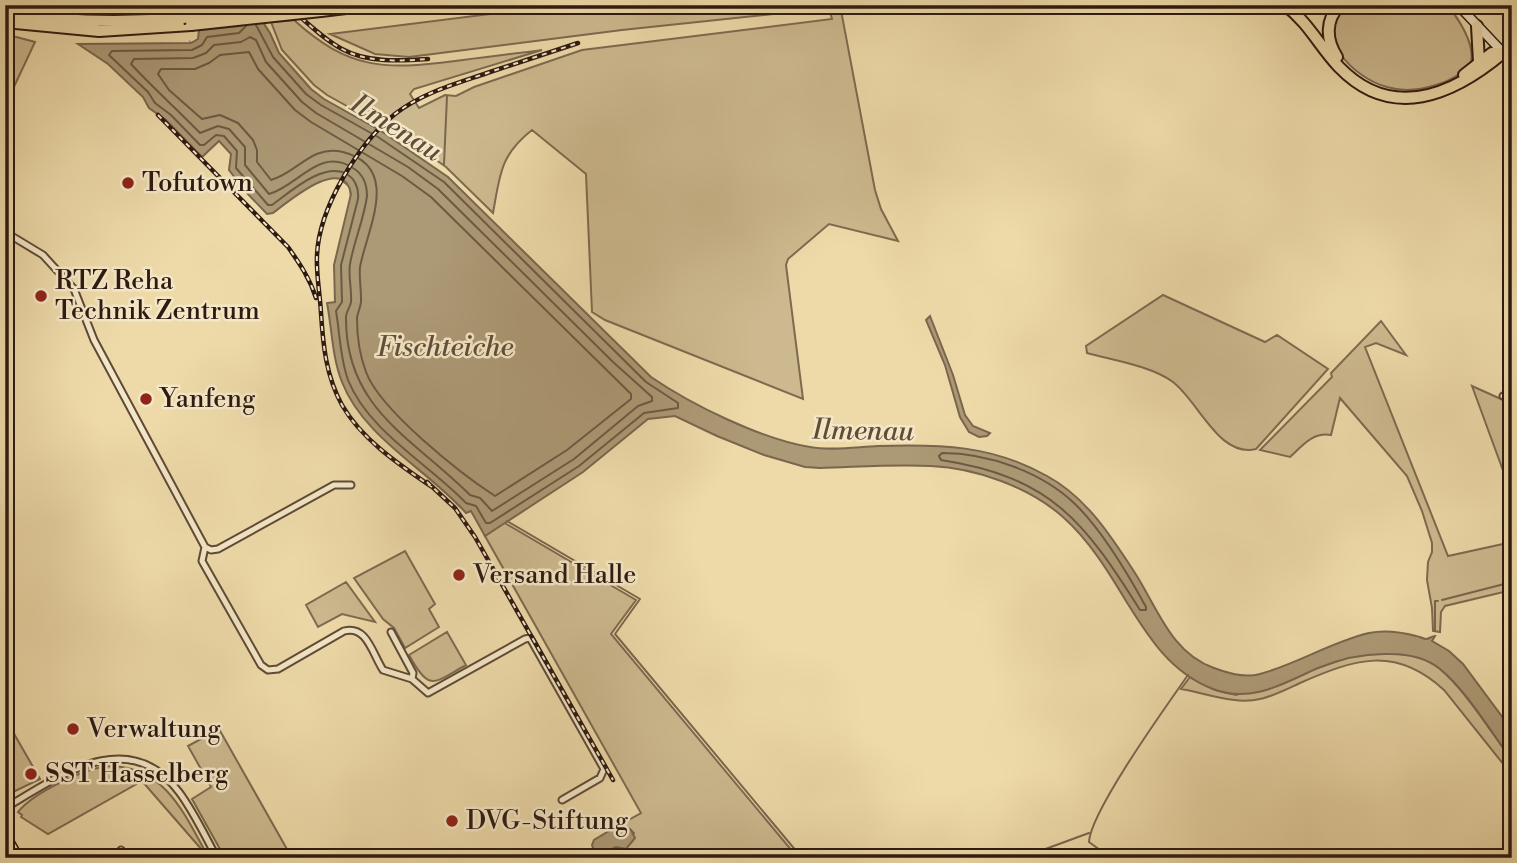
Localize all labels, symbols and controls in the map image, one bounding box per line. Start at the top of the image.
water label: Ilmenau [343,86,449,170]
place label: Tofutown [142,167,253,199]
marker: Tofutown [120,175,136,191]
place label: RTZ Reha Technik Zentrum [55,265,260,327]
marker: RTZ Reha Technik Zentrum [33,288,49,304]
water label: Fischteiche [376,330,514,365]
place label: Yanfeng [158,383,256,415]
marker: Yanfeng [138,391,154,407]
water label: Ilmenau [811,413,914,449]
place label: Versand Halle [472,559,636,591]
marker: Versand Halle [451,567,467,583]
place label: Verwaltung [86,713,221,745]
marker: Verwaltung [65,721,81,737]
place label: SST Hasselberg [45,758,229,790]
marker: SST Hasselberg [23,766,39,782]
place label: DVG-Stiftung [466,805,629,837]
marker: DVG-Stiftung [444,813,460,829]

